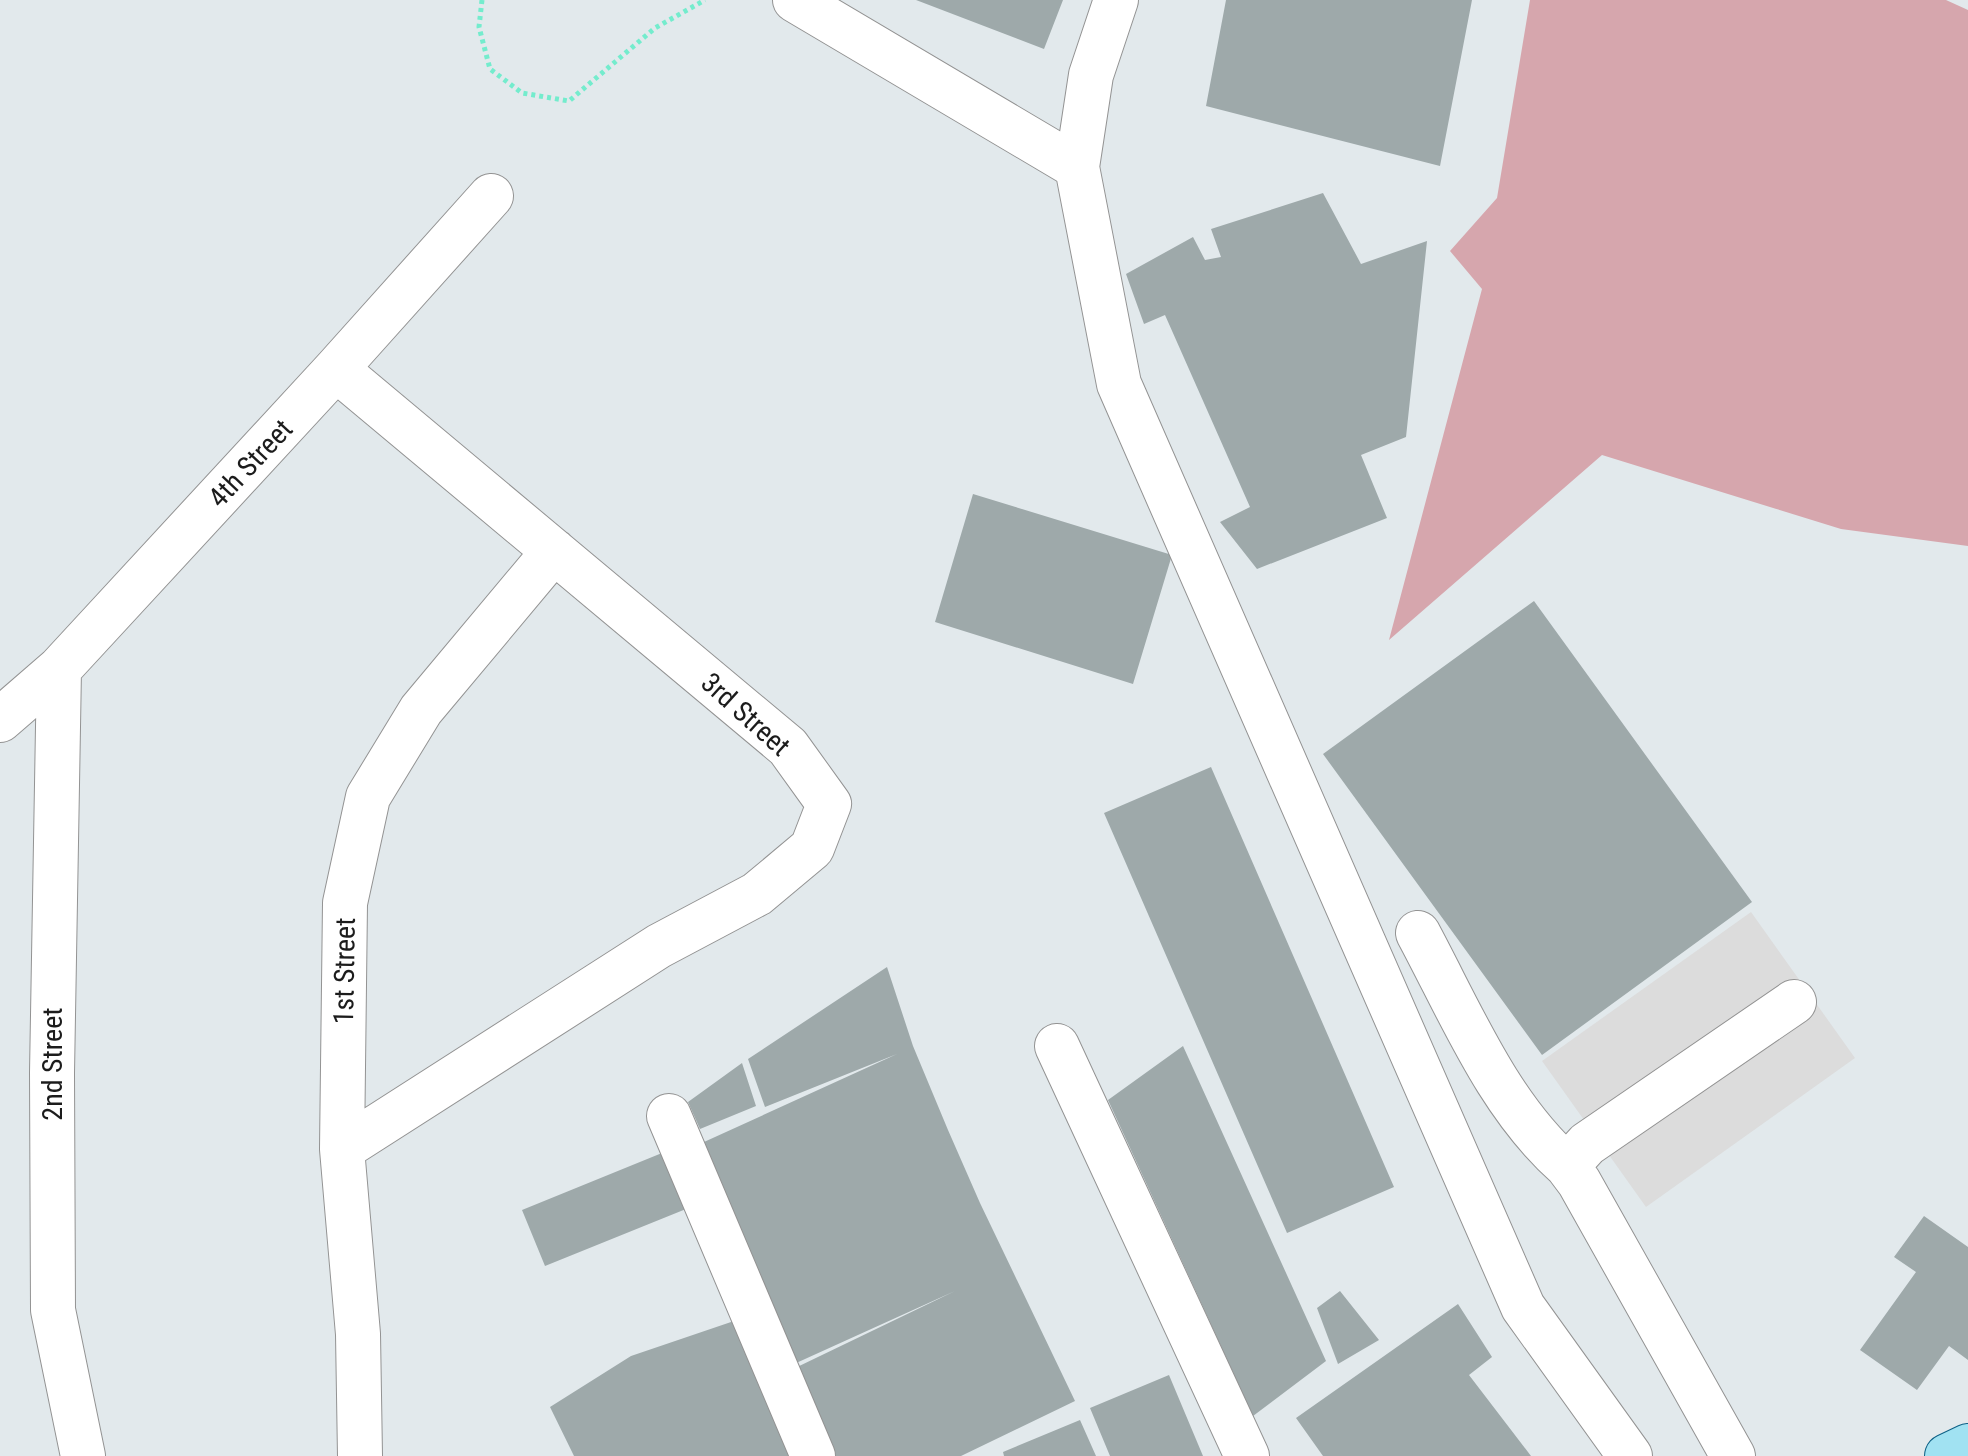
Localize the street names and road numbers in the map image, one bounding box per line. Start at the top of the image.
street label: 4th Street [202,413,299,514]
street label: 3rd Street [694,666,797,763]
street label: 1st Street [327,917,362,1025]
street label: 2nd Street [36,1007,69,1121]

